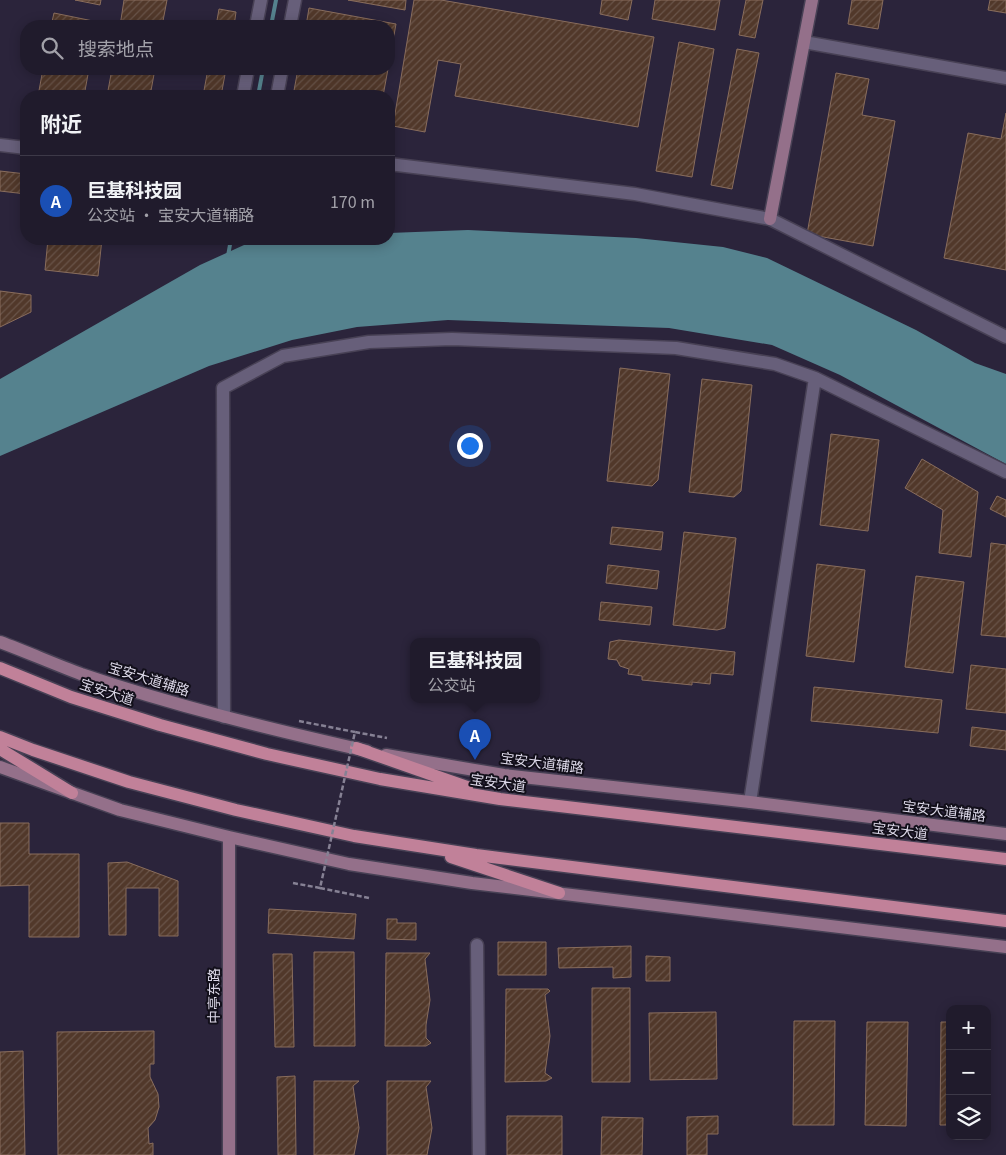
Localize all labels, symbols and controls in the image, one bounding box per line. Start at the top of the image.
search box [20,20,395,75]
icon: search [38,34,66,62]
text: 搜索地点 [78,34,154,61]
text: 附近 [40,108,82,138]
text: 巨基科技园 [87,175,182,202]
text: A [51,189,61,213]
text: 170 m [330,189,375,213]
text: 公交站 · 宝安大道辅路 [87,202,254,226]
your location [457,433,483,459]
popup [410,638,540,703]
text: 巨基科技园 [427,645,523,672]
street label: 宝安大道辅路 [106,659,192,699]
text: 公交站 [427,672,476,696]
street label: 宝安大道 [78,675,136,709]
pin: A [459,719,491,760]
street label: 宝安大道辅路 [499,747,585,777]
street label: 宝安大道 [469,768,527,796]
street label: 宝安大道辅路 [901,795,987,825]
street label: 宝安大道 [871,817,929,843]
street label: 中亭东路 [203,968,223,1024]
map controls [946,1005,991,1140]
button: + [946,1005,991,1050]
button: − [946,1050,991,1095]
button: layers [946,1095,991,1140]

